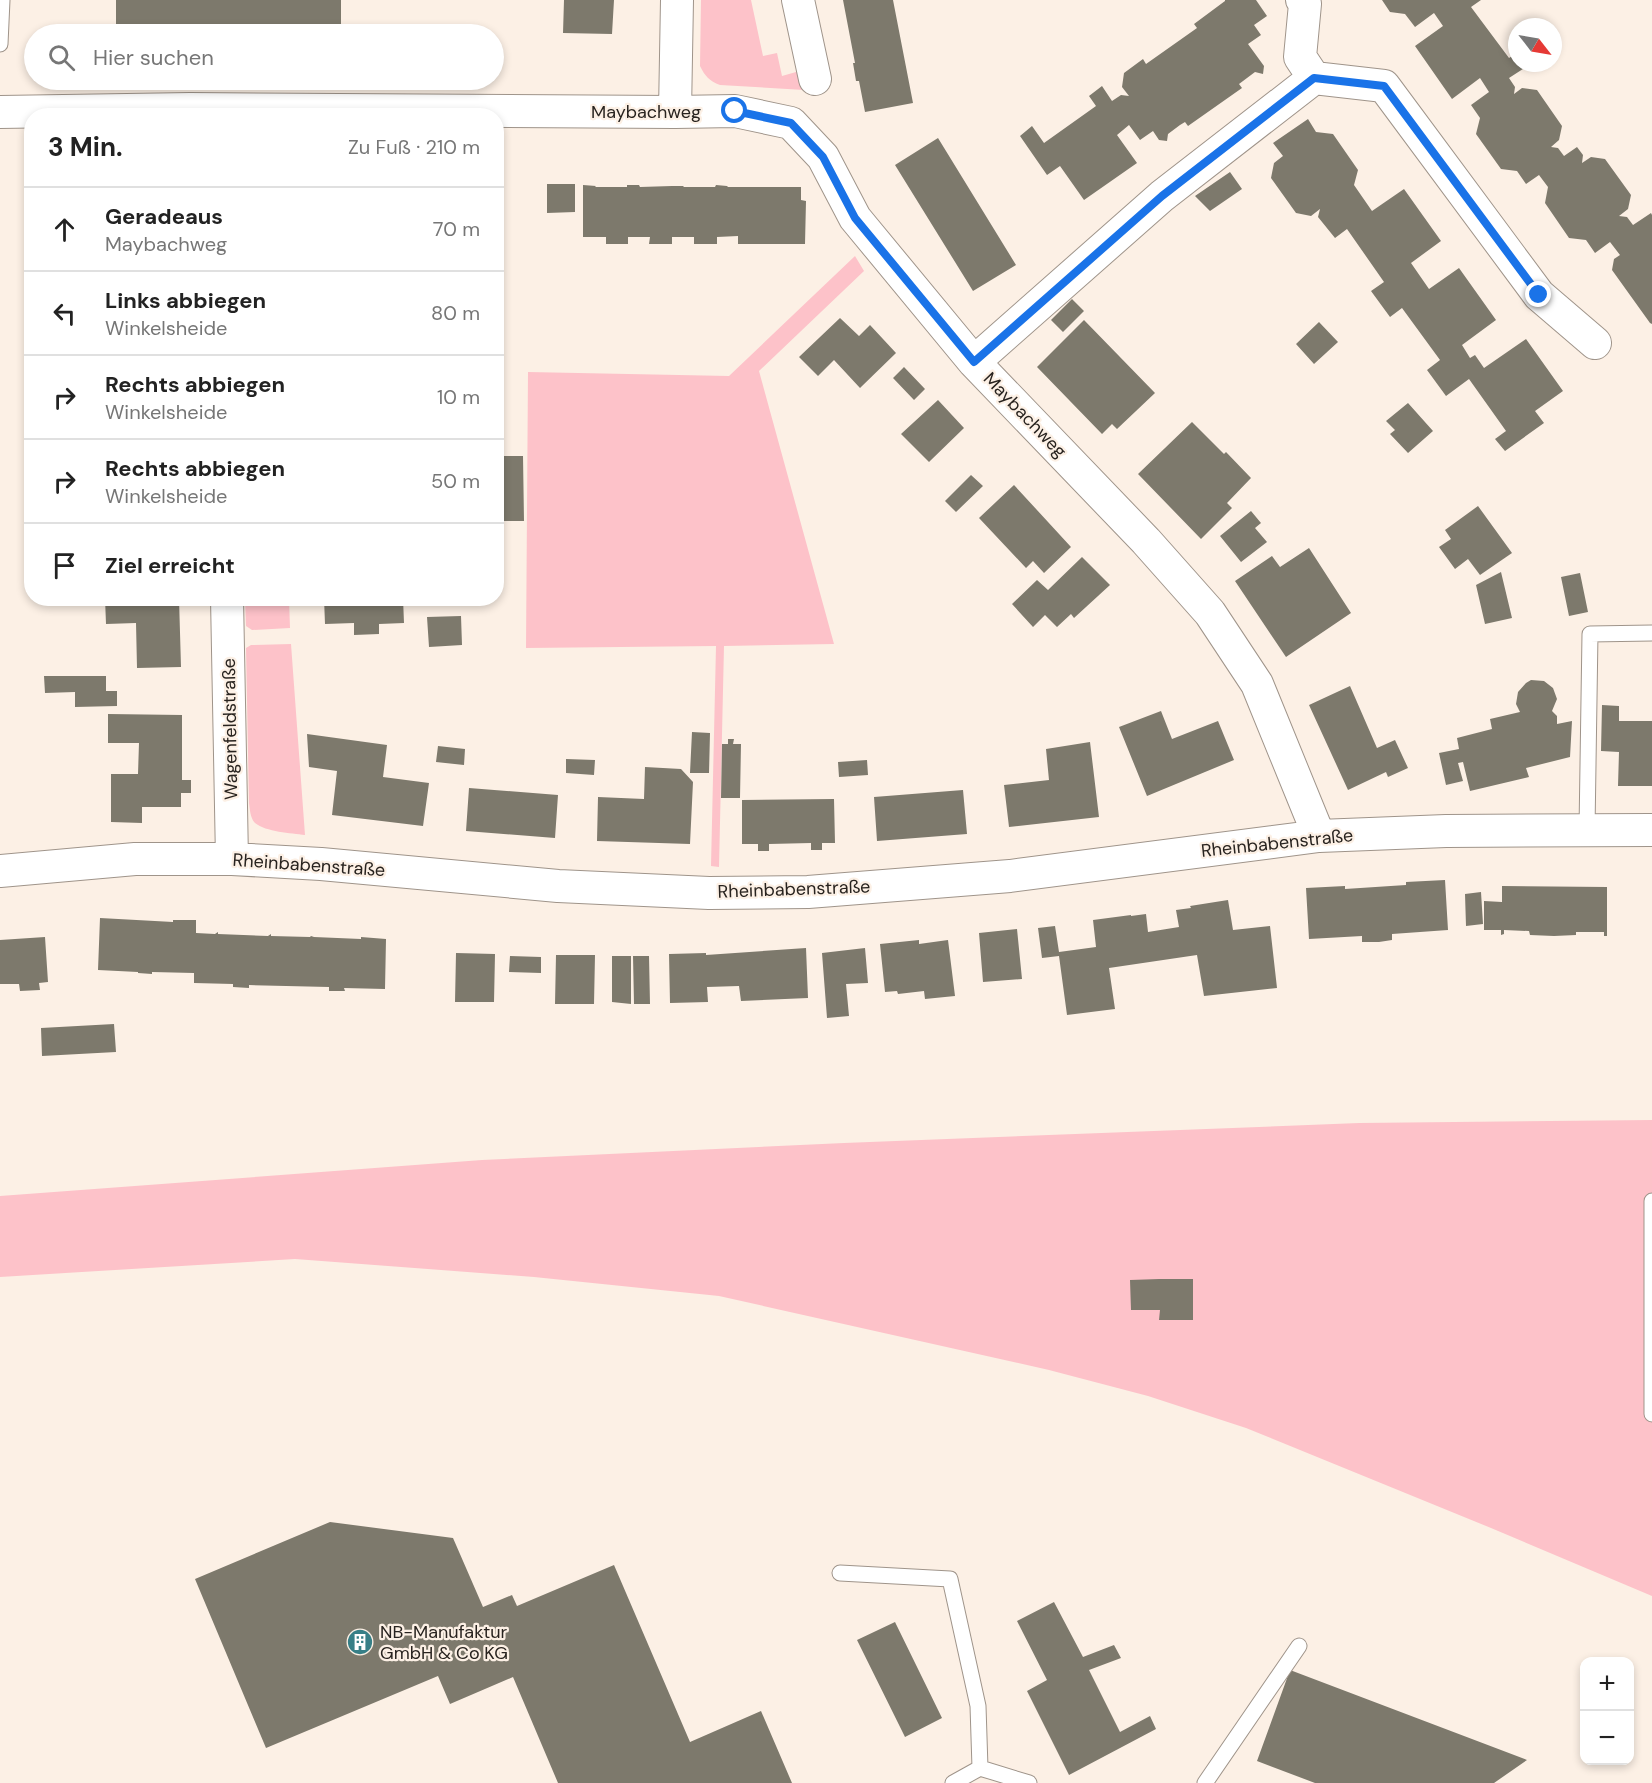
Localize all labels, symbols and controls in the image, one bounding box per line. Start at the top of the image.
north arrow [1508,18,1562,72]
search box [24,24,504,90]
icon: search [45,41,78,74]
text: Hier suchen [93,43,214,72]
route start [721,97,747,123]
street label: Maybachweg [591,100,701,124]
text: 3 Min. [48,130,123,164]
text: Zu Fuß · 210 m [348,134,480,160]
text: Geradeaus [105,202,223,231]
icon: ahead [48,213,81,246]
text: 70 m [433,216,480,242]
text: Maybachweg [105,231,227,257]
route end [1525,281,1551,307]
text: Links abbiegen [105,286,266,315]
icon: left [48,297,81,330]
text: 80 m [431,300,480,326]
text: Winkelsheide [105,315,227,341]
street label: Maybachweg [978,367,1072,463]
text: Rechts abbiegen [105,370,285,399]
icon: right [48,381,81,414]
text: 10 m [437,384,480,410]
text: Winkelsheide [105,399,227,425]
text: Rechts abbiegen [105,454,285,483]
icon: right [48,465,81,498]
text: 50 m [431,468,480,494]
text: Winkelsheide [105,483,227,509]
icon: arrive [48,549,81,582]
text: Ziel erreicht [105,551,235,580]
street label: Wagenfeldstraße [217,658,243,800]
street label: Rheinbabenstraße [1200,823,1354,863]
street label: Rheinbabenstraße [232,848,386,882]
street label: Rheinbabenstraße [717,874,871,904]
place label: NB-Manufaktur GmbH & Co KG [380,1620,508,1665]
building icon: NB-Manufaktur GmbH & Co KG [345,1627,375,1657]
map controls [1580,1657,1634,1765]
button: + [1580,1657,1634,1711]
button: − [1580,1711,1634,1765]

